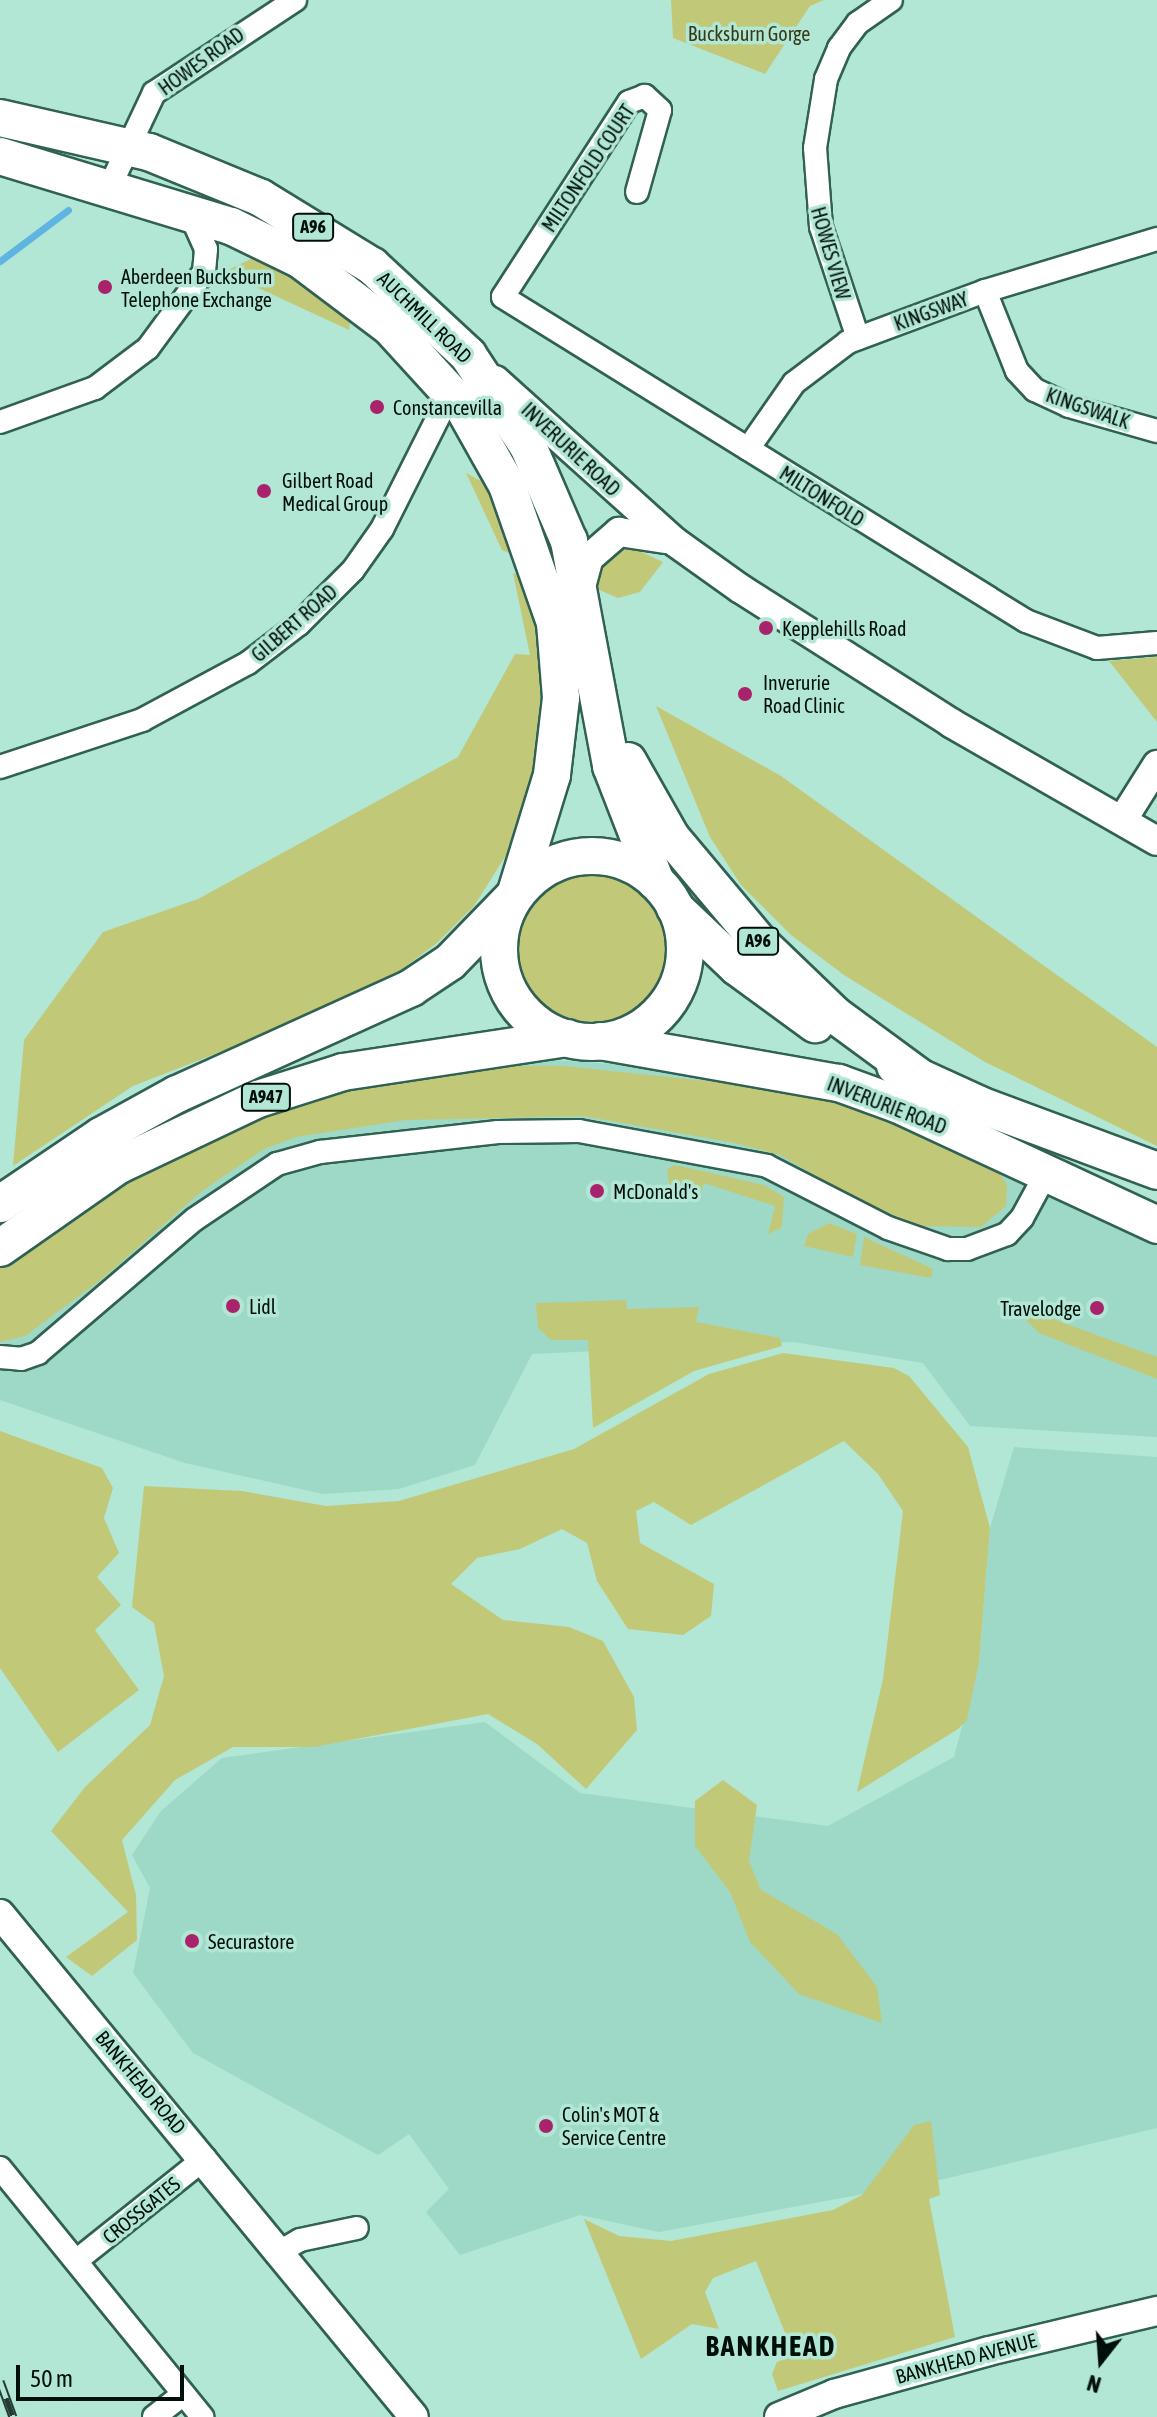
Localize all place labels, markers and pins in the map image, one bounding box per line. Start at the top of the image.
place label: Aberdeen Bucksburn Telephone Exchange [121,264,272,311]
marker: Aberdeen Bucksburn Telephone Exchange [96,278,114,296]
place label: Constancevilla [393,395,502,419]
marker: Constancevilla [368,398,386,416]
place label: Gilbert Road Medical Group [282,468,388,515]
marker: Gilbert Road Medical Group [253,480,275,502]
place label: Kepplehills Road [782,616,906,640]
marker: Kepplehills Road [757,619,775,637]
place label: Inverurie Road Clinic [763,670,845,717]
marker: Inverurie Road Clinic [734,683,756,705]
place label: McDonald's [613,1179,698,1203]
marker: McDonald's [588,1182,606,1200]
place label: Lidl [249,1294,276,1318]
place label: Travelodge [1000,1296,1081,1320]
marker: Lidl [224,1297,242,1315]
marker: Travelodge [1088,1299,1106,1317]
place label: Securastore [208,1929,294,1953]
marker: Securastore [183,1932,201,1950]
place label: Colin's MOT & Service Centre [562,2102,666,2149]
marker: Colin's MOT & Service Centre [537,2117,555,2135]

